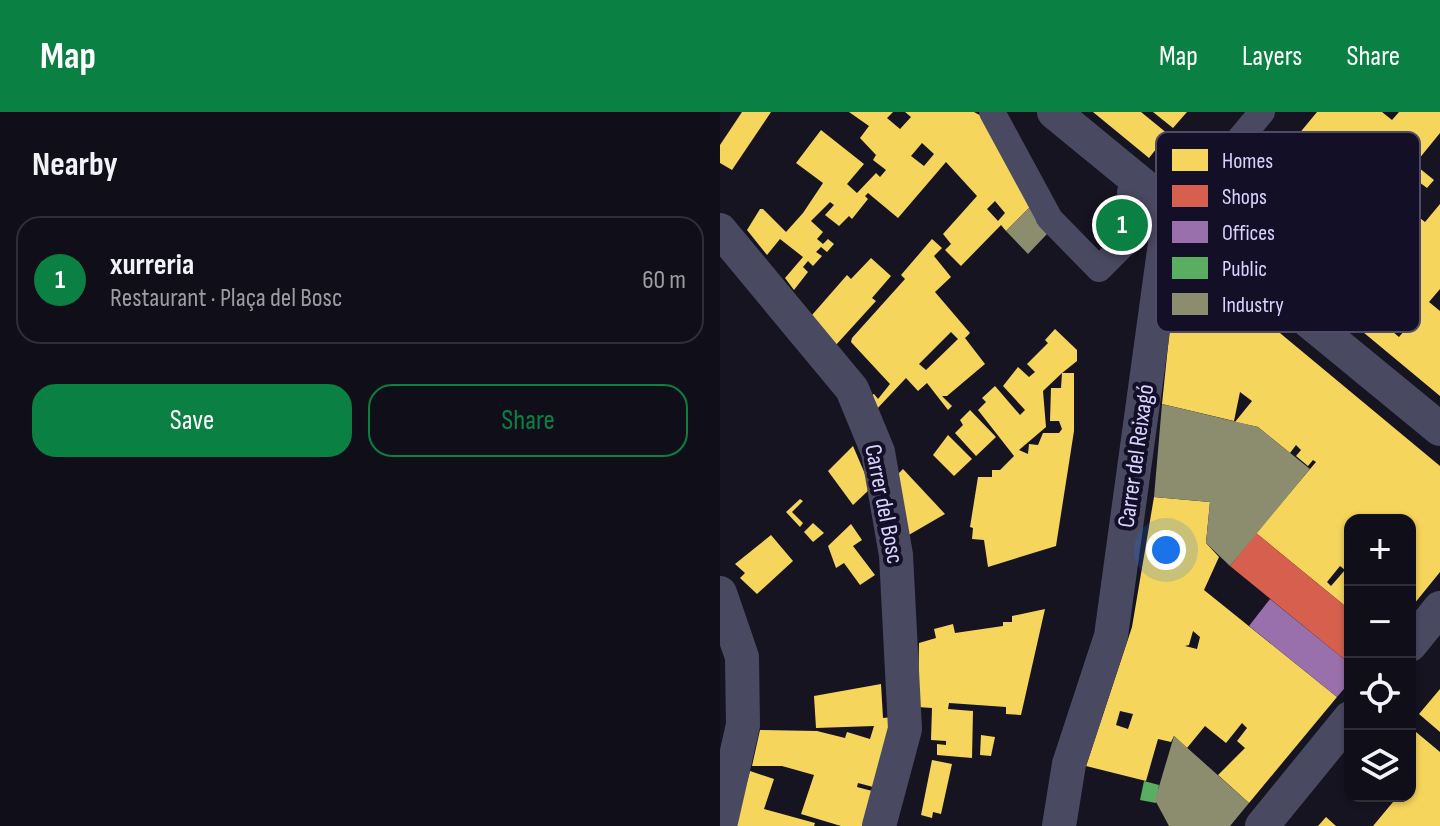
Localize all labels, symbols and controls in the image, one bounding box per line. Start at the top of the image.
text: Map [40,34,96,79]
text: Map [1159,40,1198,73]
text: Layers [1242,40,1302,73]
text: Share [1346,40,1400,73]
legend [1156,132,1420,332]
text: Nearby [32,144,118,185]
text: Homes [1222,148,1273,175]
text: Shops [1222,184,1267,211]
pin: 1 [1096,195,1148,255]
text: Offices [1222,220,1275,247]
text: xurreria [110,247,194,283]
text: Public [1222,256,1267,283]
text: 1 [55,265,65,296]
text: 60 m [642,265,686,296]
text: Restaurant · Plaça del Bosc [110,283,342,314]
text: Industry [1222,292,1284,319]
street label: Carrer del Reixagó [1112,382,1160,530]
button: Save [32,384,352,457]
button: Share [368,384,688,457]
street label: Carrer del Bosc [858,442,910,566]
map controls [1344,514,1416,802]
button: + [1344,514,1416,586]
your location [1146,530,1186,570]
button: − [1344,586,1416,658]
button: locate [1344,658,1416,730]
button: layers [1344,730,1416,802]

